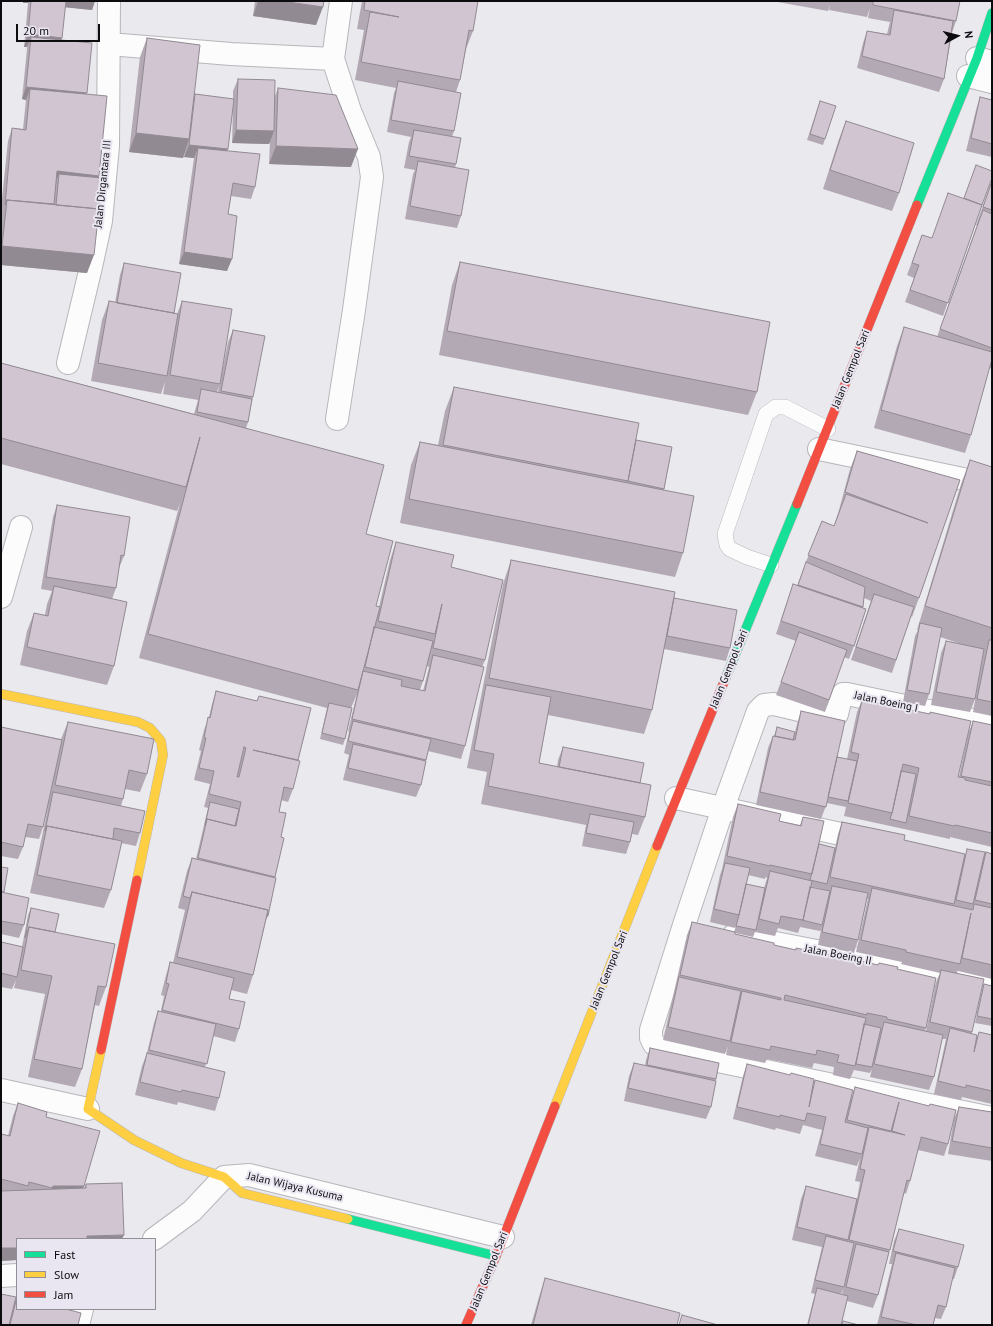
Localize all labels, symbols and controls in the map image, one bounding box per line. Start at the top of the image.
scale bar [18,16,102,42]
north arrow [937,16,977,56]
text: 20 m [23,23,49,38]
text: N [962,30,976,39]
street label: Jalan Dirgantara III [92,139,114,229]
street label: Jalan Gempol Sari [829,328,873,410]
street label: Jalan Gempol Sari [707,628,751,710]
street label: Jalan Boeing I [853,689,919,715]
street label: Jalan Gempol Sari [587,929,631,1011]
street label: Jalan Boeing II [803,942,873,968]
street label: Jalan Wijaya Kusuma [246,1170,344,1204]
street label: Jalan Gempol Sari [467,1230,511,1312]
legend [16,1238,156,1310]
text: Fast [54,1247,75,1262]
text: Slow [54,1267,79,1282]
text: Jam [54,1287,73,1302]

